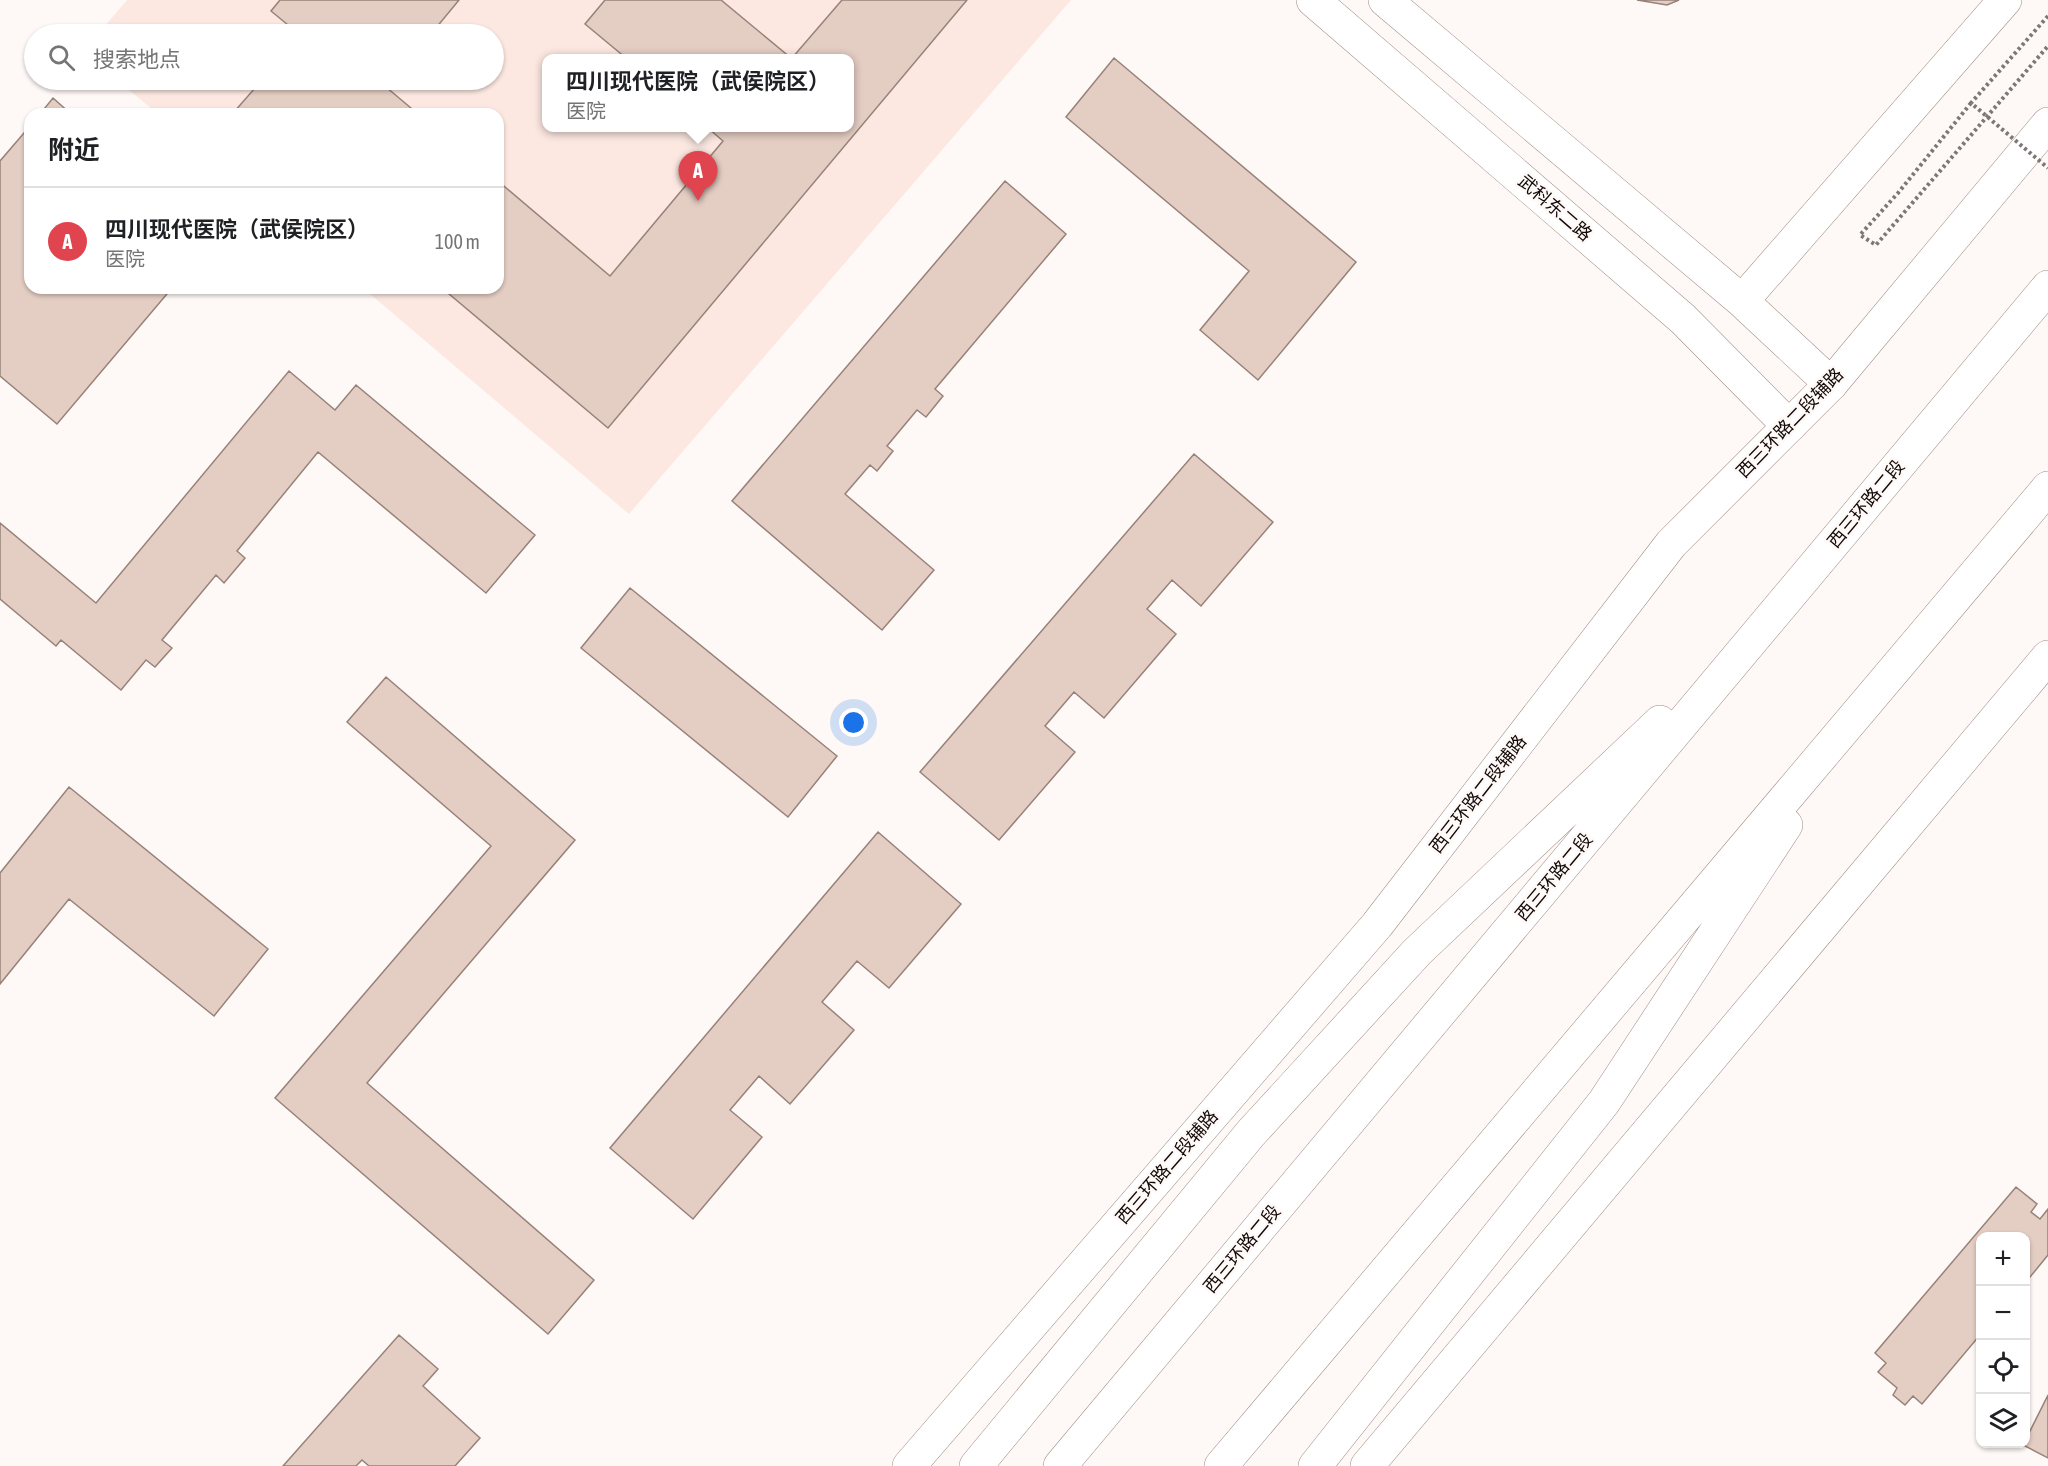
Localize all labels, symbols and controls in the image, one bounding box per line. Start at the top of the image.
search box [24,24,504,90]
icon: search [45,41,78,74]
text: 搜索地点 [93,46,181,72]
popup [542,54,854,132]
text: 四川现代医院（武侯院区） [566,68,830,94]
text: 医院 [566,99,606,122]
text: 附近 [48,135,100,165]
pin: A [678,152,718,201]
street label: 武科东二路 [1514,170,1596,245]
text: 四川现代医院（武侯院区） [105,216,369,242]
text: A [63,230,72,253]
text: 100 m [435,230,480,253]
text: 医院 [105,247,145,270]
street label: 西三环路二段辅路 [1732,364,1847,482]
street label: 西三环路二段 [1823,456,1908,552]
your location [839,708,868,737]
street label: 西三环路二段辅路 [1425,730,1530,857]
street label: 西三环路二段 [1511,829,1596,925]
street label: 西三环路二段辅路 [1111,1105,1222,1228]
street label: 西三环路二段 [1199,1201,1284,1297]
map controls [1976,1232,2030,1448]
button: + [1976,1232,2030,1286]
button: − [1976,1286,2030,1340]
button: locate [1976,1340,2030,1394]
button: layers [1976,1394,2030,1448]

